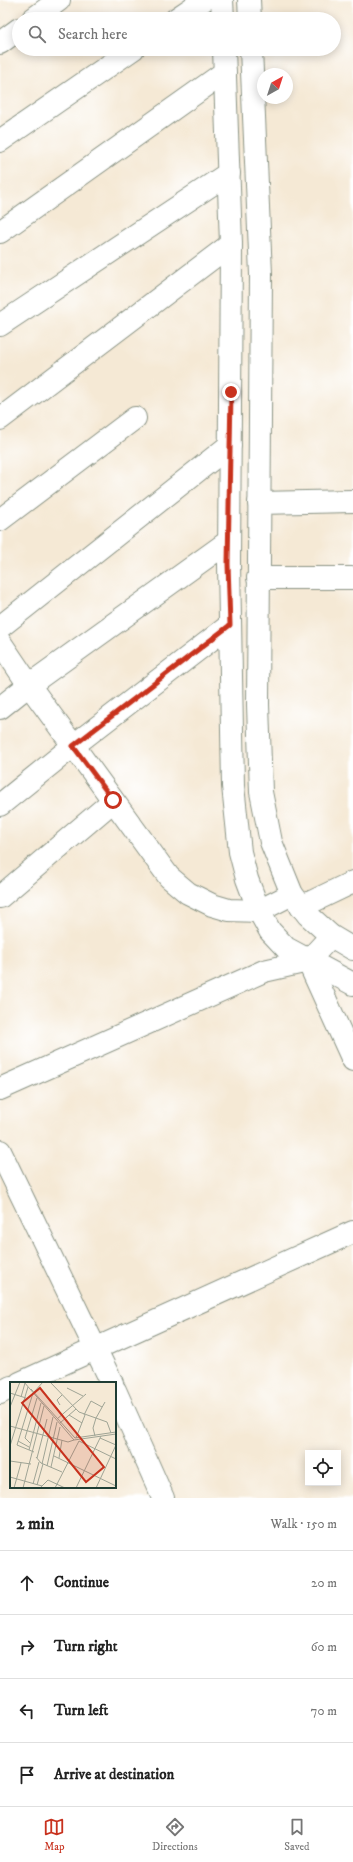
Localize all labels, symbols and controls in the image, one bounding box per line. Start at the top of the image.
search box [12,12,341,56]
icon: search [26,23,48,45]
text: Search here [58,25,127,44]
north arrow [257,68,293,104]
route end [222,383,240,401]
route start [104,791,122,809]
inset map [10,1382,116,1488]
map controls [305,1450,341,1486]
button: locate [305,1450,341,1486]
text: 2 min [16,1513,54,1535]
text: Walk · 150 m [271,1516,337,1532]
icon: ahead [16,1572,38,1594]
text: Continue [54,1573,109,1592]
text: 20 m [311,1575,337,1591]
icon: right [16,1636,38,1658]
text: Turn right [54,1637,117,1656]
text: 60 m [311,1639,337,1655]
icon: left [16,1700,38,1722]
text: Turn left [54,1701,108,1720]
text: 70 m [311,1703,337,1719]
icon: arrive [16,1764,38,1786]
text: Arrive at destination [54,1765,174,1784]
tab: Map [43,1816,65,1854]
tab: Directions [152,1816,198,1854]
tab: Saved [284,1816,310,1854]

